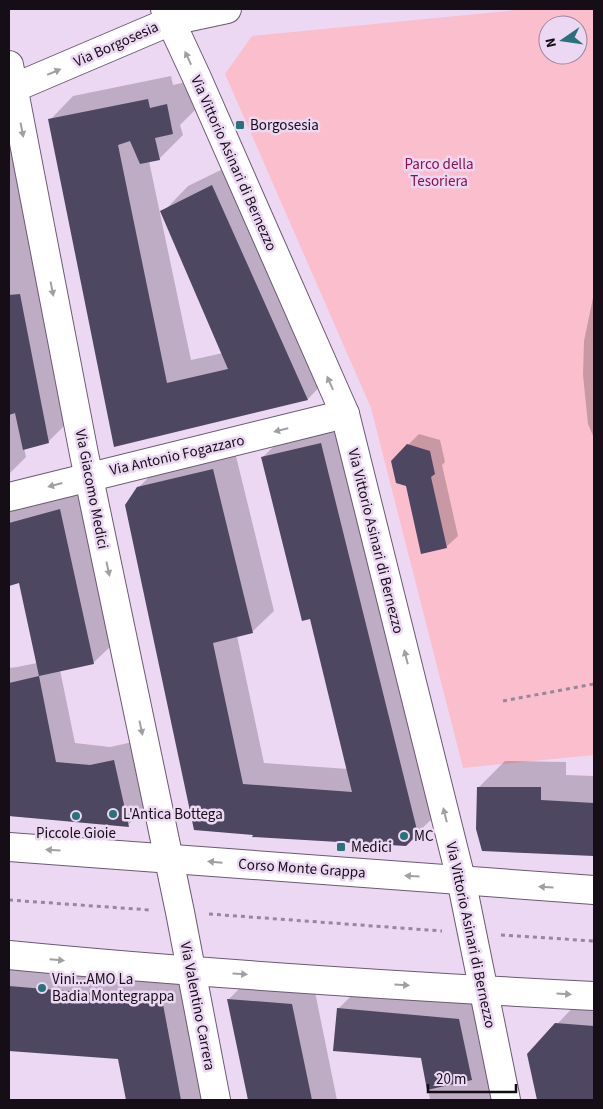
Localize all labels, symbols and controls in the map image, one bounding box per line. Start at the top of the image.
north arrow [538,15,588,65]
street label: Via Borgosesia [71,16,162,72]
text: N [541,36,562,49]
one-way arrow [184,51,192,65]
one-way arrow [47,67,61,75]
street label: Via Vittorio Asinari di Bernezzo [185,72,282,254]
place label: Borgosesia [250,115,319,136]
marker: Borgosesia [234,119,246,131]
one-way arrow [18,122,26,138]
park label: Parco della Tesoriera [404,154,474,192]
one-way arrow [49,282,57,298]
one-way arrow [326,376,334,390]
one-way arrow [273,426,288,434]
street label: Via Giacomo Medici [70,427,113,551]
street label: Via Antonio Fogazzaro [108,430,247,481]
street label: Via Vittorio Asinari di Bernezzo [342,446,409,636]
one-way arrow [47,481,62,489]
one-way arrow [104,561,112,576]
one-way arrow [401,650,409,665]
one-way arrow [137,720,145,735]
place label: L'Antica Bottega [123,804,223,825]
marker: L'Antica Bottega [107,808,119,820]
one-way arrow [441,808,449,823]
marker: Piccole Gioie [70,810,82,822]
place label: Piccole Gioie [36,823,116,844]
place label: MC [414,826,434,847]
marker: MC [398,830,410,842]
place label: Medici [351,837,392,858]
street label: Via Vittorio Asinari di Bernezzo [440,840,501,1030]
marker: Medici [335,841,347,853]
one-way arrow [45,845,61,853]
street label: Corso Monte Grappa [238,854,366,883]
one-way arrow [207,857,223,865]
one-way arrow [404,872,420,880]
one-way arrow [537,882,553,890]
street label: Via Valentino Carrera [175,940,220,1072]
one-way arrow [50,956,66,964]
place label: Vini...AMO La Badia Montegrappa [52,969,174,1007]
one-way arrow [232,970,248,978]
one-way arrow [394,981,410,989]
marker: Vini...AMO La Badia Montegrappa [36,982,48,994]
one-way arrow [556,991,572,999]
scale bar [428,1062,516,1094]
text: 20 m [436,1069,466,1090]

